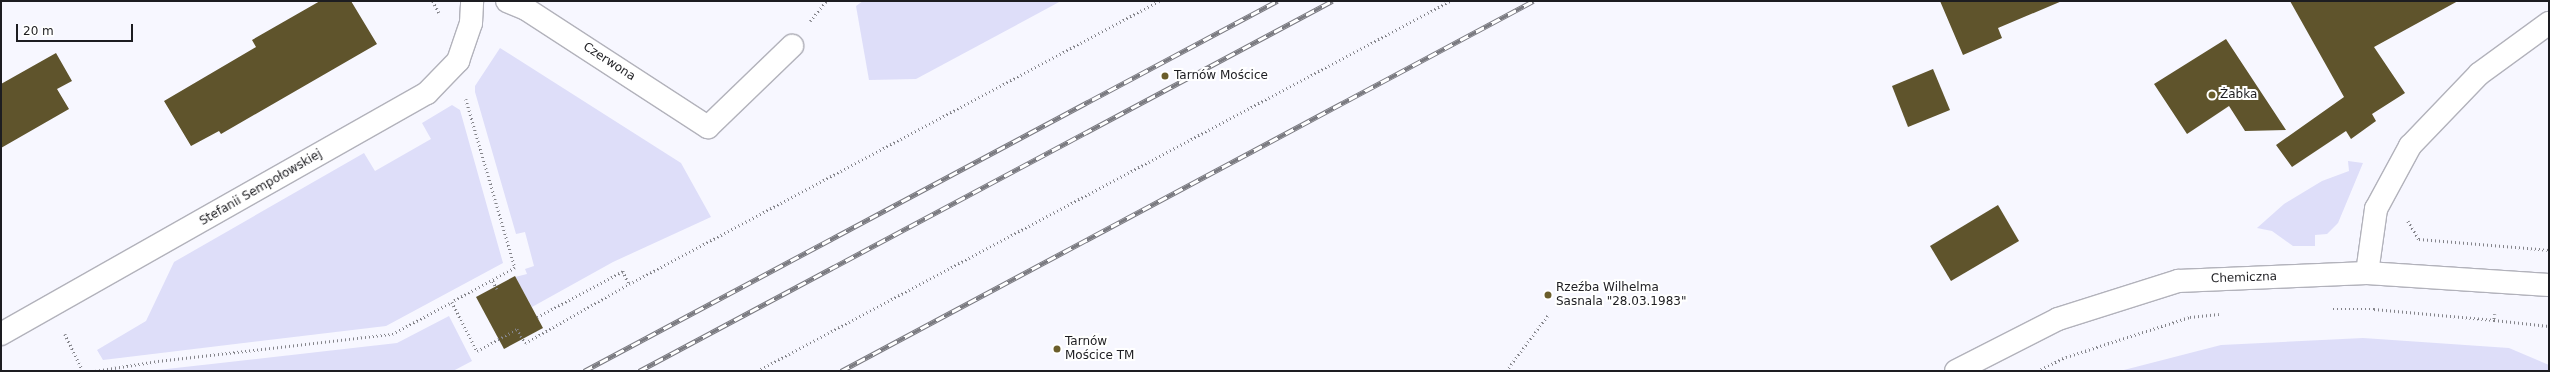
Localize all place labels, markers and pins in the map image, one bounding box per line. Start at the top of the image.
place label: Tarnów Mościce [1174,69,1268,83]
marker: Tarnów Mościce [1159,70,1171,82]
place label: Żabka [2220,88,2257,102]
marker: Żabka [2207,90,2217,100]
place label: Rzeźba Wilhelma Sasnala "28.03.1983" [1556,281,1686,309]
marker: Rzeźba Wilhelma Sasnala "28.03.1983" [1543,290,1553,300]
place label: Tarnów Mościce TM [1065,335,1134,363]
marker: Tarnów Mościce TM [1052,344,1062,354]

